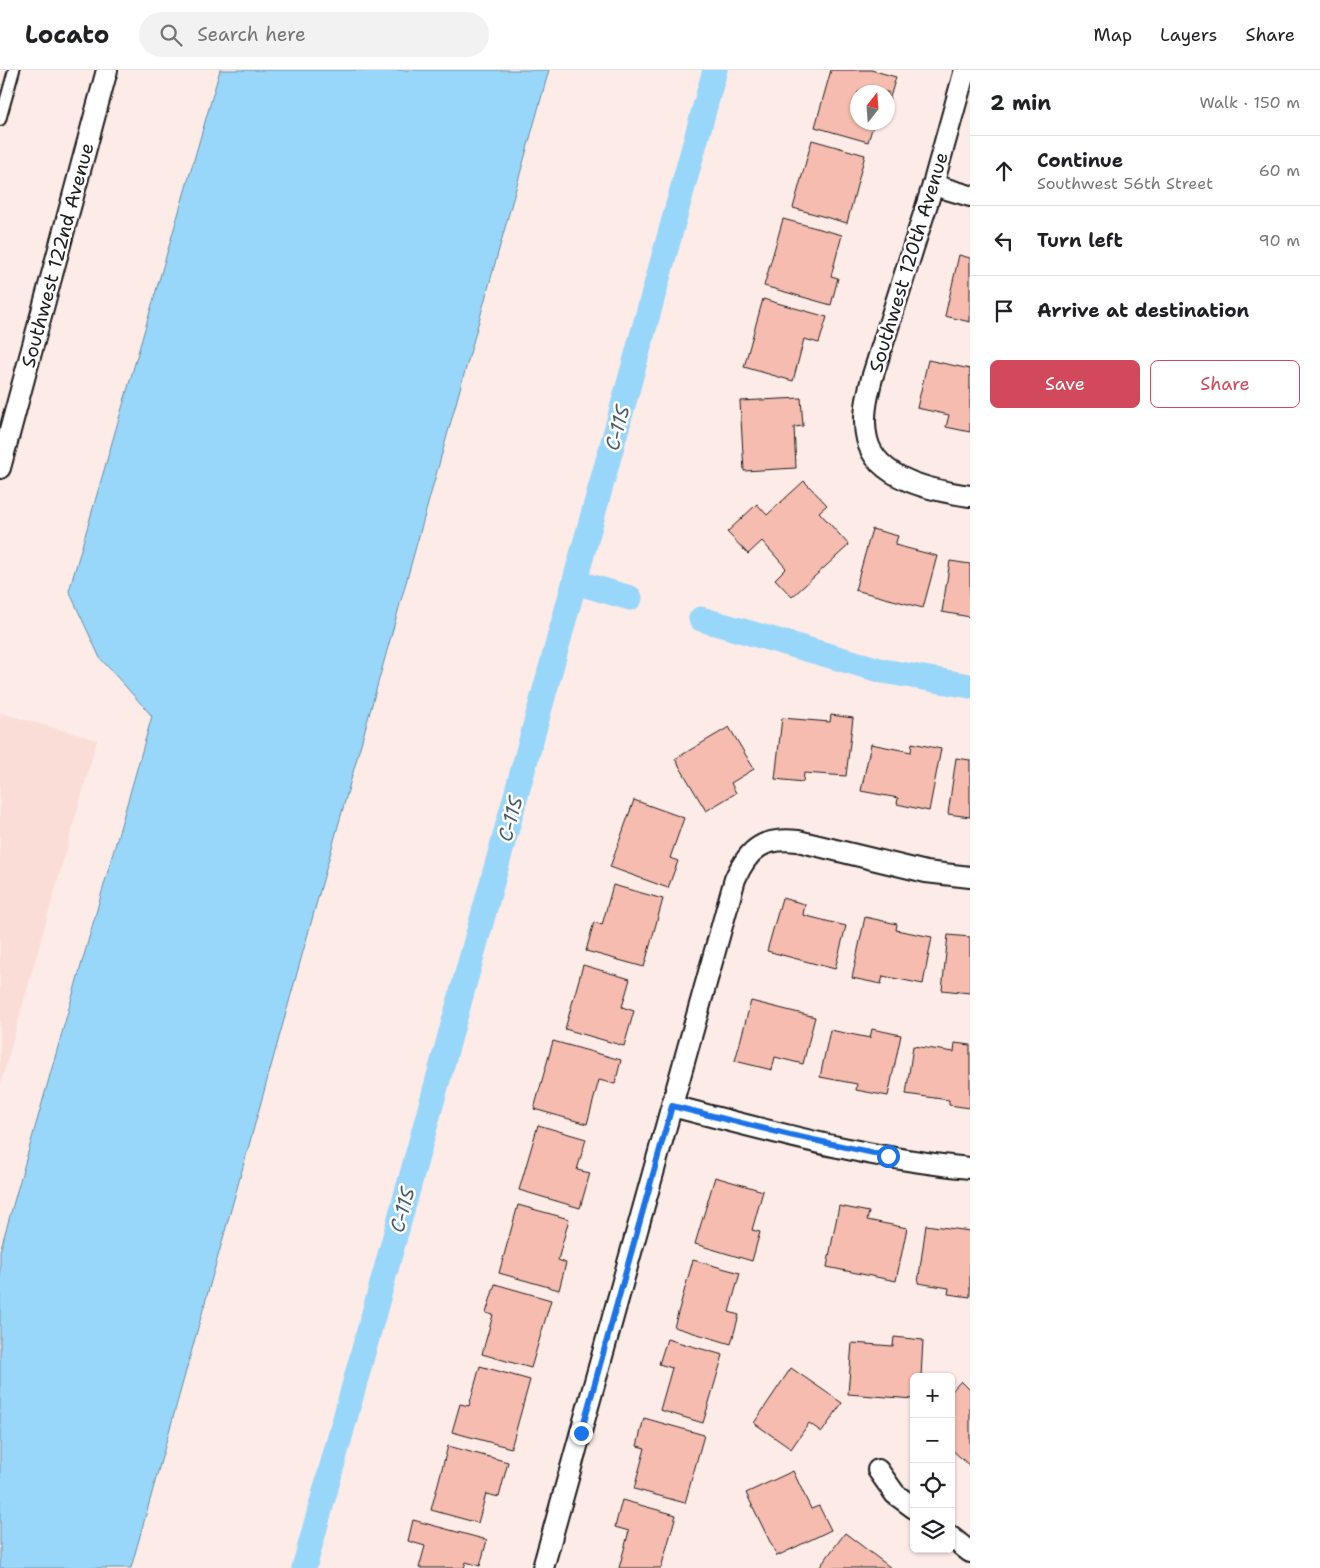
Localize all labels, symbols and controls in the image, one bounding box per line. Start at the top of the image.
search box [139,12,489,57]
text: Locato [25,19,109,51]
icon: search [157,21,185,49]
text: Search here [197,22,306,47]
text: Map [1094,23,1132,47]
text: Layers [1160,23,1217,47]
text: Share [1245,23,1295,47]
north arrow [850,85,895,130]
text: 2 min [990,89,1051,117]
text: Walk · 150 m [1199,92,1300,113]
street label: Southwest 122nd Avenue [15,140,100,370]
text: Continue [1037,148,1123,173]
street label: Southwest 120th Avenue [863,149,954,375]
icon: ahead [990,157,1018,185]
text: 60 m [1259,160,1300,181]
text: Southwest 56th Street [1037,173,1213,194]
icon: left [990,227,1018,255]
text: Turn left [1037,228,1123,253]
text: 90 m [1259,230,1300,251]
icon: arrive [990,297,1018,325]
text: Arrive at destination [1037,298,1249,323]
button: Save [990,360,1140,408]
button: Share [1150,360,1300,408]
water label: C-11S [599,402,636,453]
water label: C-11S [492,793,529,844]
route start [877,1145,900,1168]
water label: C-11S [384,1184,421,1235]
map controls [910,1373,955,1553]
button: + [910,1373,955,1418]
button: − [910,1418,955,1463]
route end [570,1422,593,1445]
button: locate [910,1463,955,1508]
button: layers [910,1508,955,1553]

